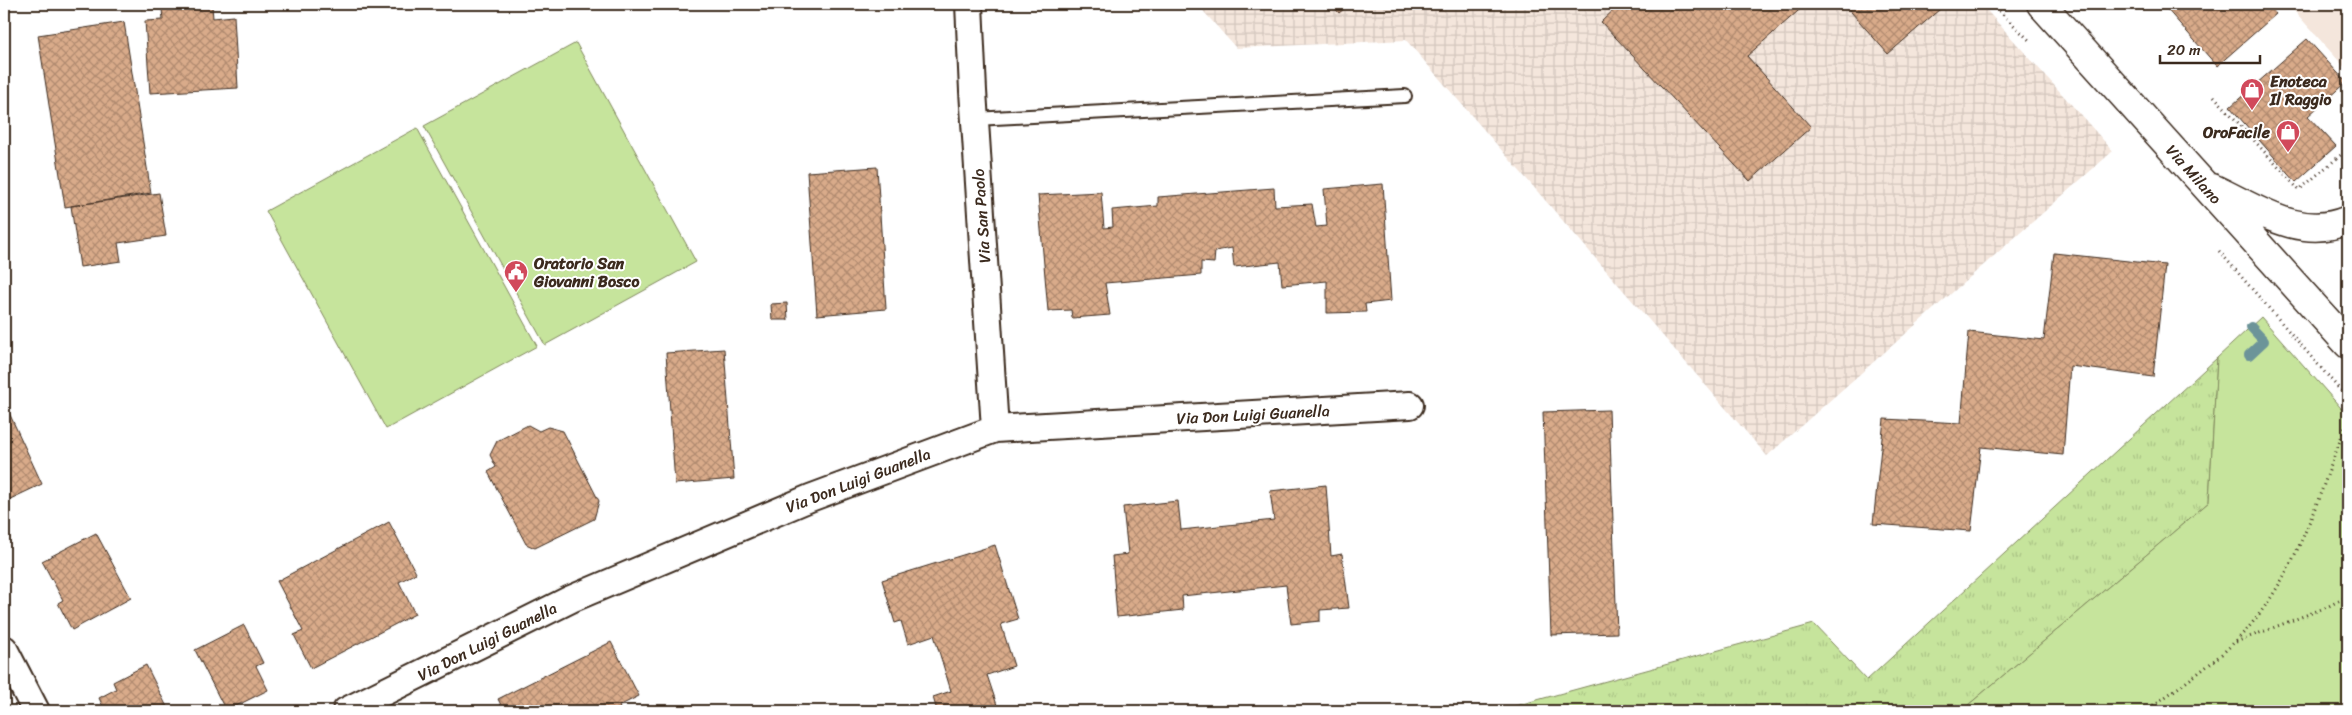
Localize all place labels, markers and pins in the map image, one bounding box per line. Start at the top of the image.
place label: Enoteca Il Raggio [2269,67,2331,114]
shop icon: Enoteca Il Raggio [2239,77,2265,111]
place label: OroFacile [2202,118,2271,147]
shop icon: OroFacile [2275,119,2301,153]
place label: Oratorio San Giovanni Bosco [533,249,639,296]
public building icon: Oratorio San Giovanni Bosco [503,259,529,293]

